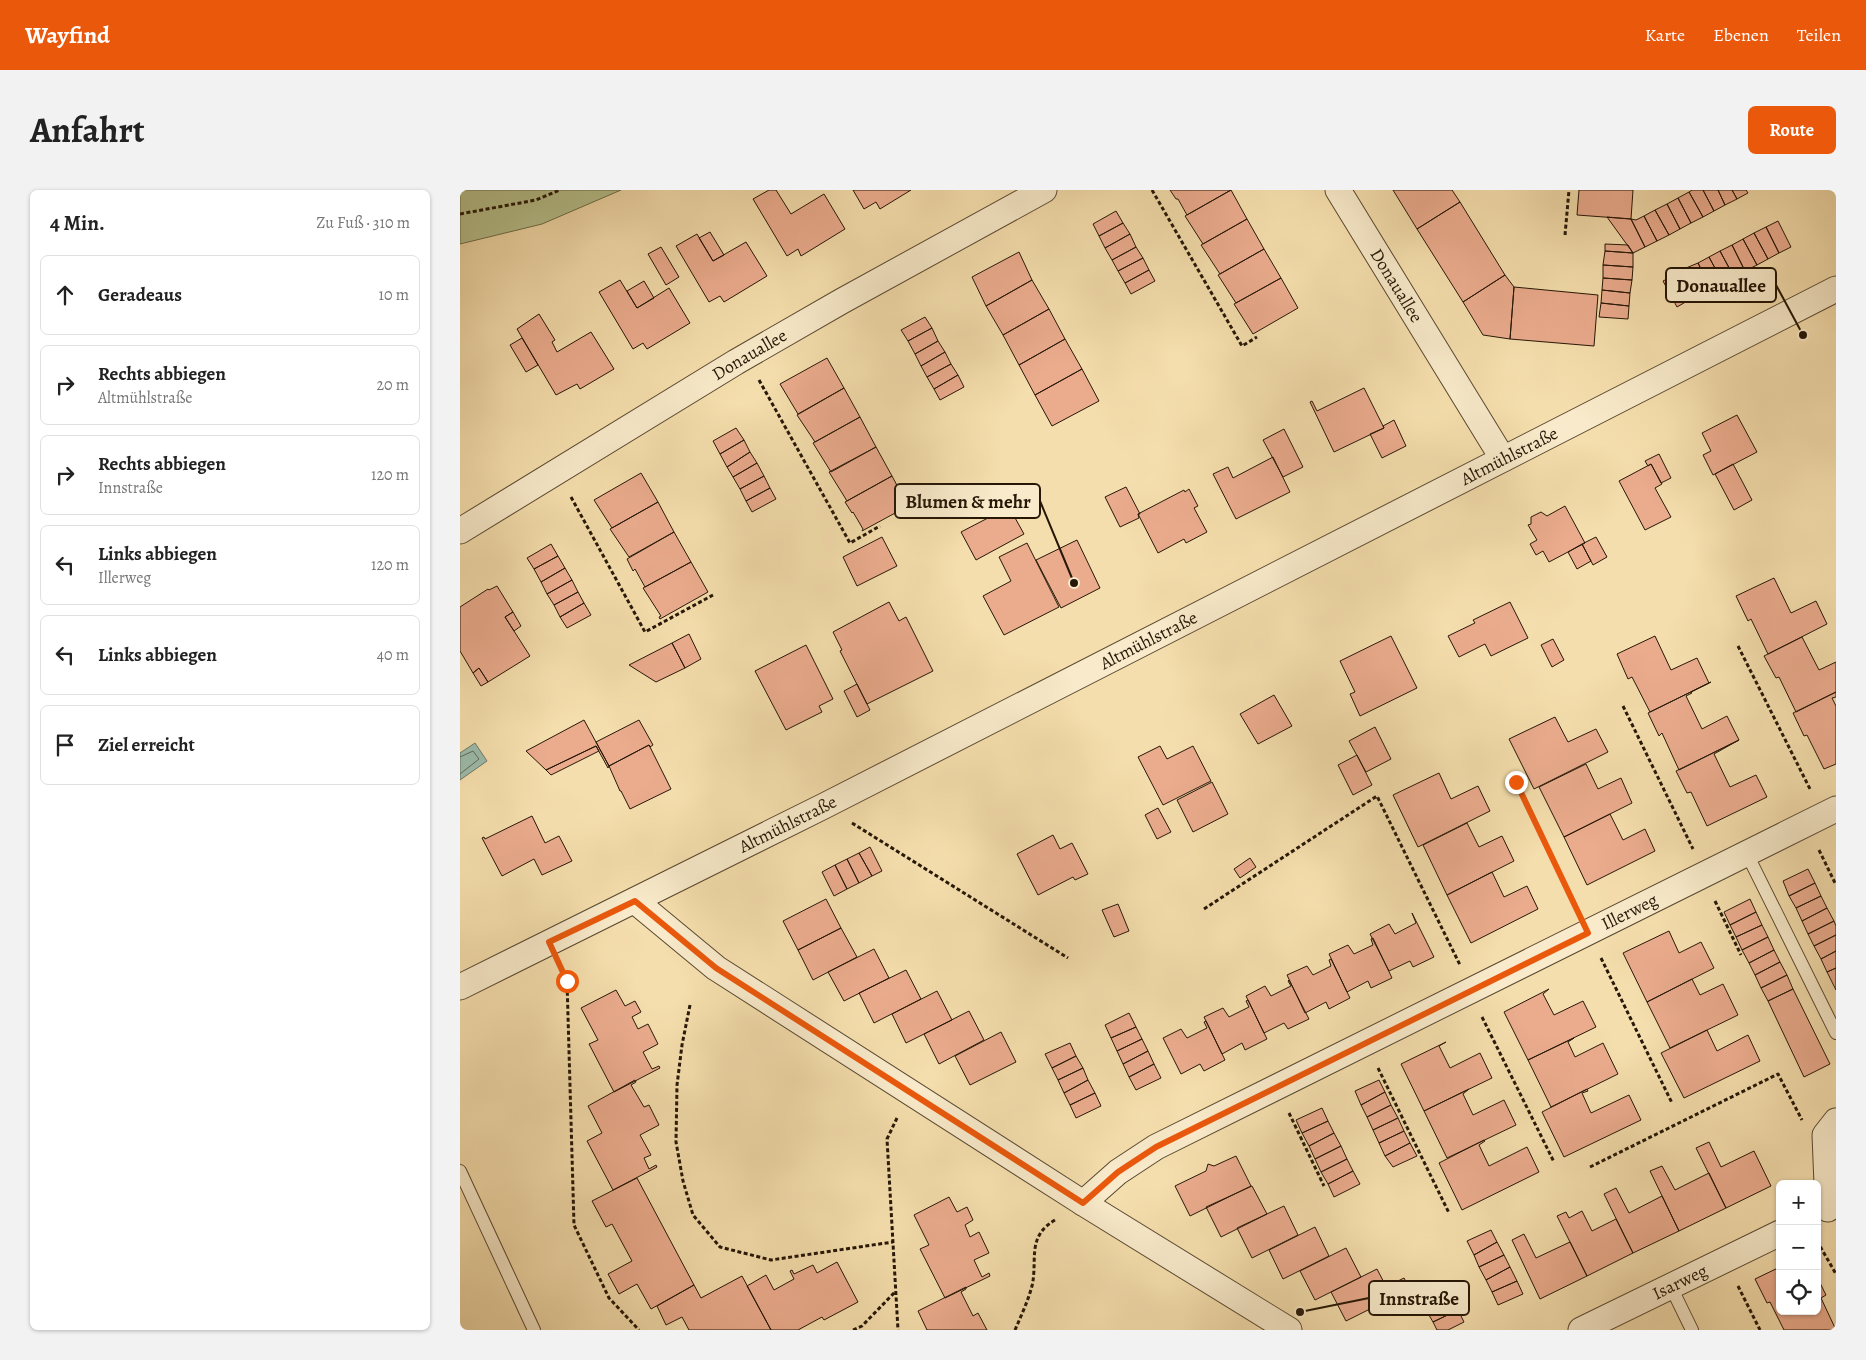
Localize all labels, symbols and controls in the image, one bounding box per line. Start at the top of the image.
text: Wayfind [25,19,110,51]
text: Karte [1645,23,1685,47]
text: Ebenen [1713,23,1769,47]
text: Teilen [1797,23,1841,47]
text: Anfahrt [30,106,145,154]
button: Route [1748,106,1836,154]
text: 4 Min. [50,209,105,237]
text: Zu Fuß · 310 m [316,212,410,234]
street label: Donauallee [1365,244,1428,327]
callout: Donauallee [1666,268,1776,302]
text: Donauallee [1676,273,1766,299]
icon: ahead [51,281,79,309]
text: Geradeaus [98,282,182,308]
text: 10 m [379,284,409,306]
street label: Donauallee [707,323,791,386]
text: Rechts abbiegen [98,361,226,387]
icon: right [51,371,79,399]
text: 20 m [376,374,409,396]
text: Altmühlstraße [98,387,192,409]
street label: Altmühlstraße [1456,421,1562,491]
text: Rechts abbiegen [98,451,226,477]
icon: right [51,461,79,489]
text: 120 m [371,464,409,486]
text: Innstraße [98,477,163,499]
callout: Blumen & mehr [895,484,1040,518]
text: Blumen & mehr [905,489,1031,515]
text: Links abbiegen [98,541,217,567]
icon: left [51,551,79,579]
text: 120 m [371,554,409,576]
text: Illerweg [98,567,151,589]
street label: Altmühlstraße [1095,605,1201,676]
icon: left [51,641,79,669]
text: Links abbiegen [98,642,217,668]
text: 40 m [377,644,409,666]
icon: arrive [51,731,79,759]
text: Ziel erreicht [98,732,195,758]
route end [1505,771,1528,794]
street label: Altmühlstraße [734,790,841,859]
street label: Illerweg [1597,888,1662,936]
route start [556,970,579,993]
map controls [1776,1180,1821,1315]
button: + [1776,1180,1821,1225]
button: − [1776,1225,1821,1270]
street label: Isarweg [1648,1258,1711,1305]
button: locate [1776,1270,1821,1315]
callout: Innstraße [1369,1281,1469,1315]
text: Innstraße [1379,1286,1459,1312]

